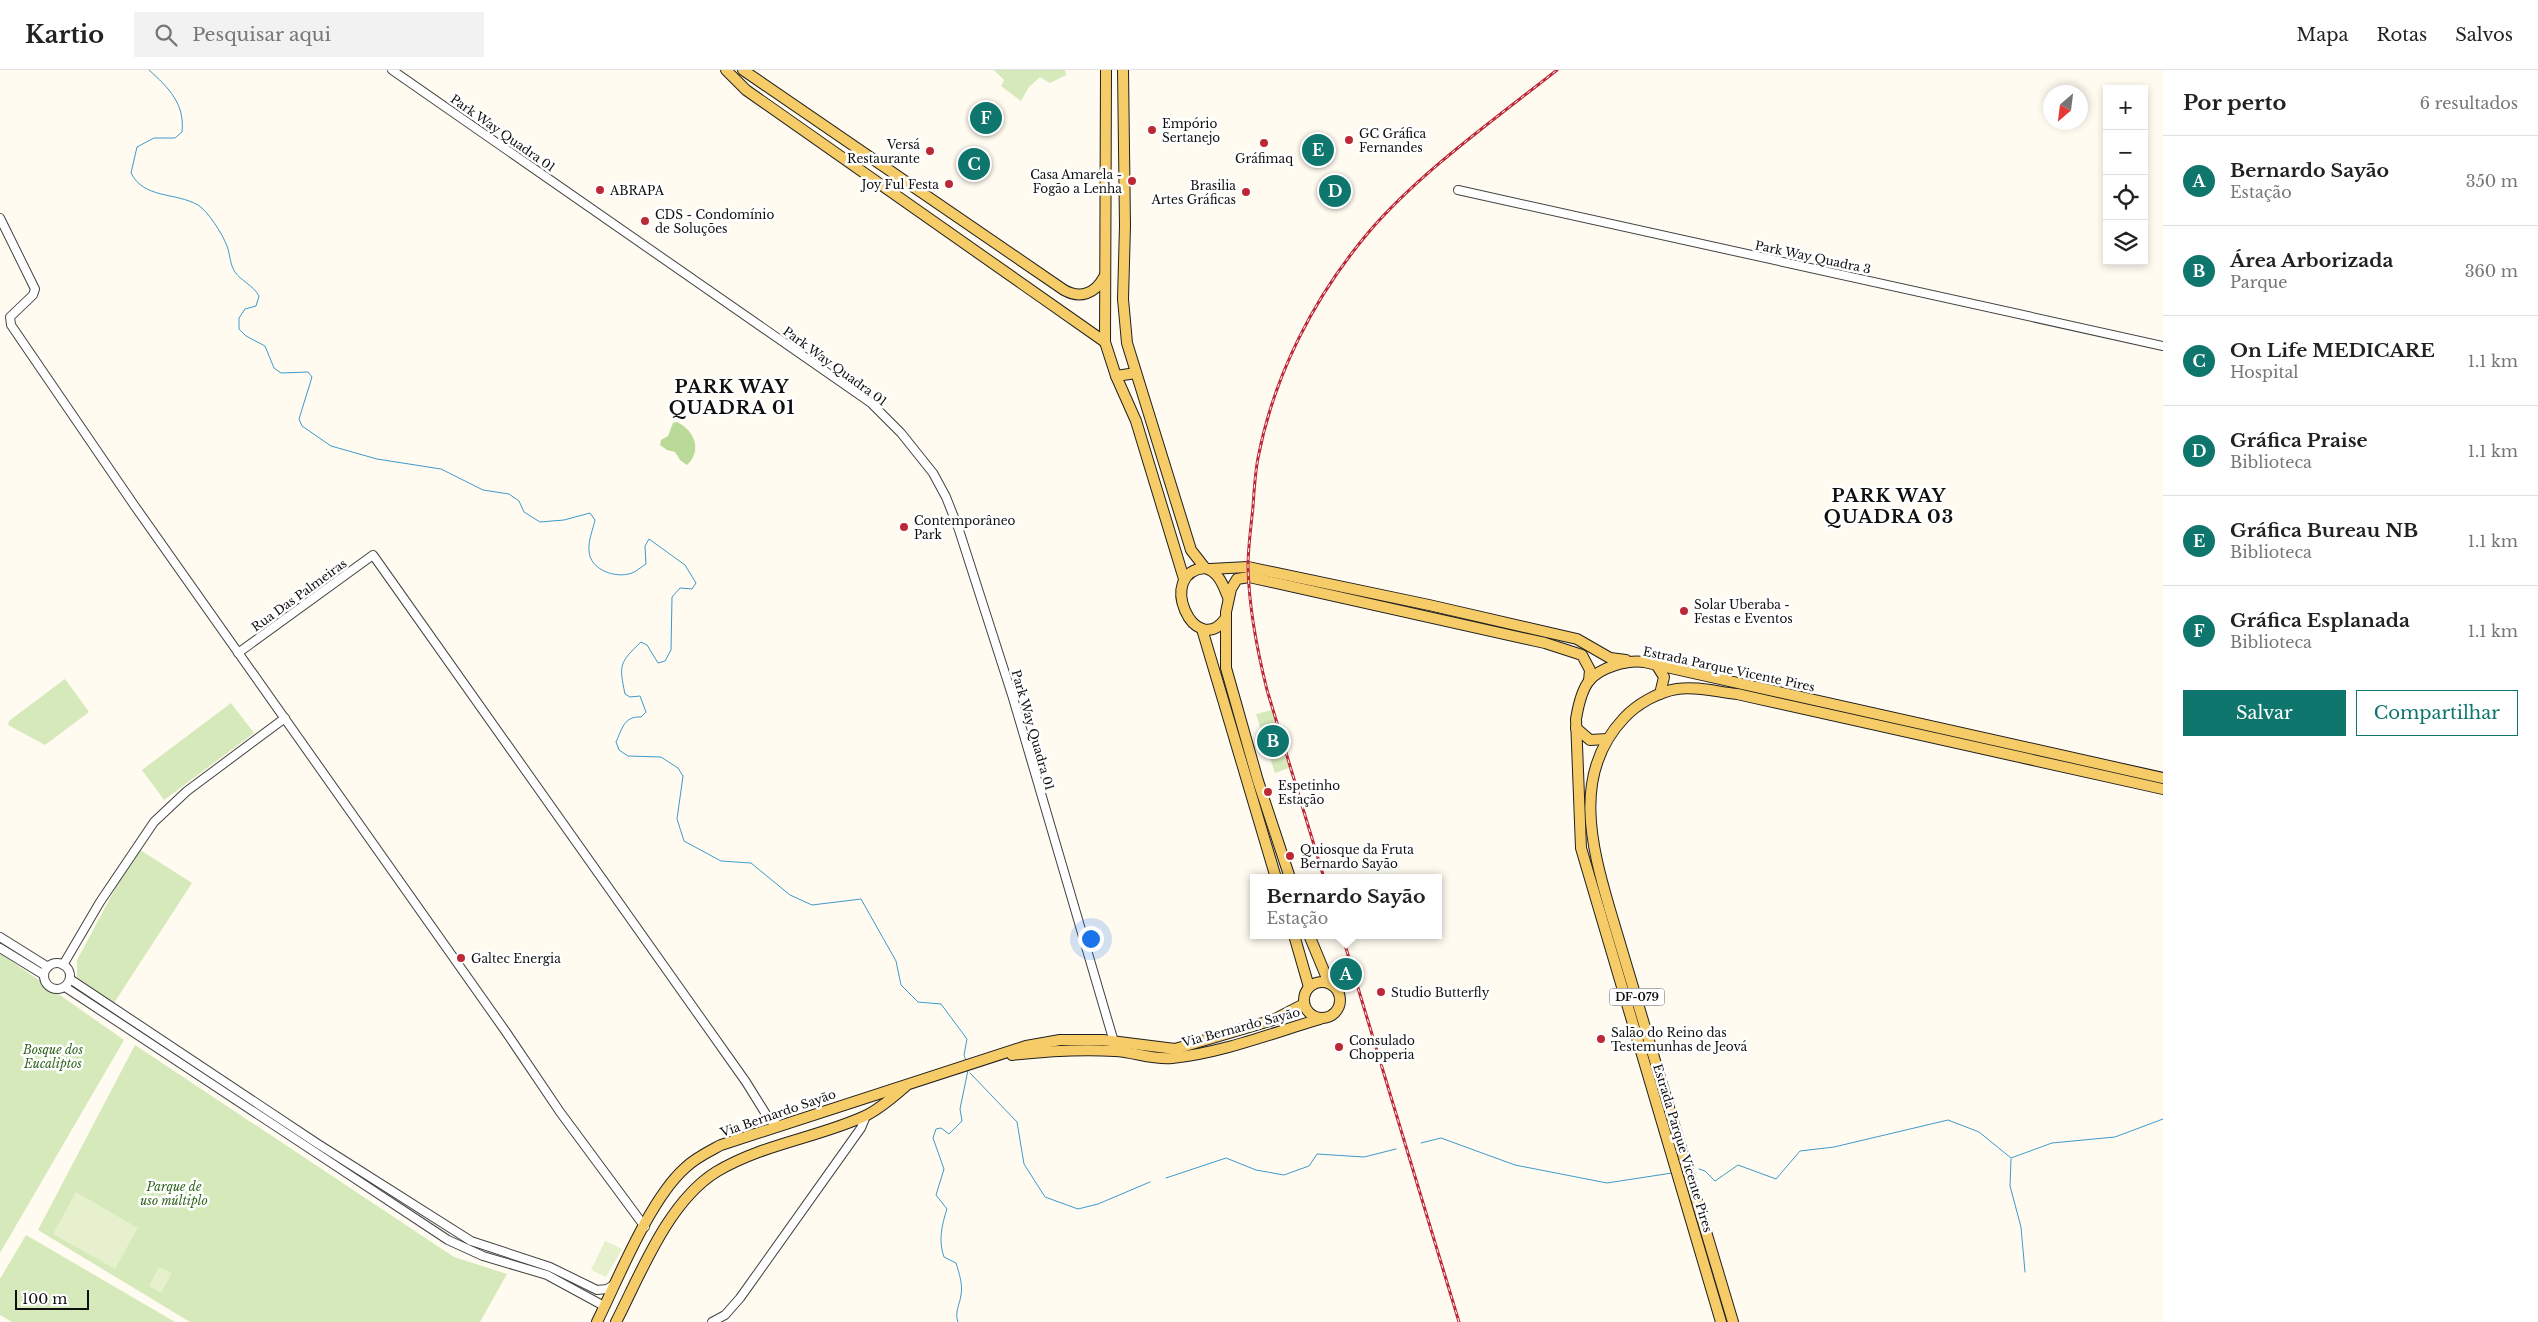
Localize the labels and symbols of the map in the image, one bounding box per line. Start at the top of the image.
north arrow [2043,85,2088,130]
street label: Park Way Quadra 01 [448,91,558,175]
pin: F [970,99,1002,137]
place label: Empório Sertanejo [1162,116,1220,145]
marker: Empório Sertanejo [1146,124,1158,136]
place label: GC Gráfica Fernandes [1359,126,1427,155]
pin: E [1302,131,1334,169]
marker: GC Gráfica Fernandes [1343,134,1355,146]
place label: Versá Restaurante [847,137,920,166]
marker: Gráfimaq [1258,137,1270,149]
marker: Versá Restaurante [924,145,936,157]
pin: C [958,145,990,183]
place label: Gráfimaq [1235,151,1293,166]
place label: Casa Amarela - Fogão a Lenha [1030,167,1122,196]
pin: D [1319,172,1351,210]
marker: Casa Amarela - Fogão a Lenha [1126,175,1138,187]
place label: Joy Ful Festa [860,177,939,192]
marker: Joy Ful Festa [943,178,955,190]
place label: Brasilia Artes Gráficas [1151,178,1236,207]
place label: ABRAPA [609,183,665,198]
marker: ABRAPA [594,184,606,196]
marker: Brasilia Artes Gráficas [1240,186,1252,198]
place label: CDS - Condomínio de Soluções [655,207,774,236]
marker: CDS - Condomínio de Soluções [639,215,651,227]
street label: Park Way Quadra 3 [1754,237,1872,277]
street label: Park Way Quadra 01 [780,323,890,409]
district label: PARK WAY QUADRA 01 [669,376,795,419]
district label: PARK WAY QUADRA 03 [1824,485,1954,528]
place label: Contemporâneo Park [914,513,1016,542]
marker: Contemporâneo Park [898,521,910,533]
street label: Rua Das Palmeiras [249,555,349,635]
place label: Solar Uberaba - Festas e Eventos [1694,597,1793,626]
marker: Solar Uberaba - Festas e Eventos [1678,605,1690,617]
street label: Estrada Parque Vicente Pires [1642,643,1816,695]
street label: Park Way Quadra 01 [1009,668,1057,792]
pin: B [1257,722,1289,760]
place label: Espetinho Estação [1278,778,1340,807]
marker: Espetinho Estação [1262,786,1274,798]
place label: Quiosque da Fruta Bernardo Sayão [1300,842,1414,871]
marker: Quiosque da Fruta Bernardo Sayão [1284,850,1296,862]
your location [1078,926,1104,952]
place label: Galtec Energia [471,951,561,966]
marker: Galtec Energia [455,952,467,964]
pin: A [1330,955,1362,993]
place label: Studio Butterfly [1391,985,1490,1000]
marker: Studio Butterfly [1375,986,1387,998]
road number: DF-079 [1610,989,1664,1006]
street label: Via Bernardo Sayão [1180,1004,1302,1050]
place label: Salão do Reino das Testemunhas de Jeová [1611,1025,1748,1054]
place label: Consulado Chopperia [1349,1033,1415,1062]
marker: Salão do Reino das Testemunhas de Jeová [1595,1033,1607,1045]
marker: Consulado Chopperia [1333,1041,1345,1053]
park label: Bosque dos Eucaliptos [22,1042,83,1071]
street label: Estrada Parque Vicente Pires [1650,1062,1716,1234]
street label: Via Bernardo Sayão [717,1086,838,1140]
park label: Parque de uso múltiplo [140,1179,208,1208]
scale bar [15,1287,89,1310]

